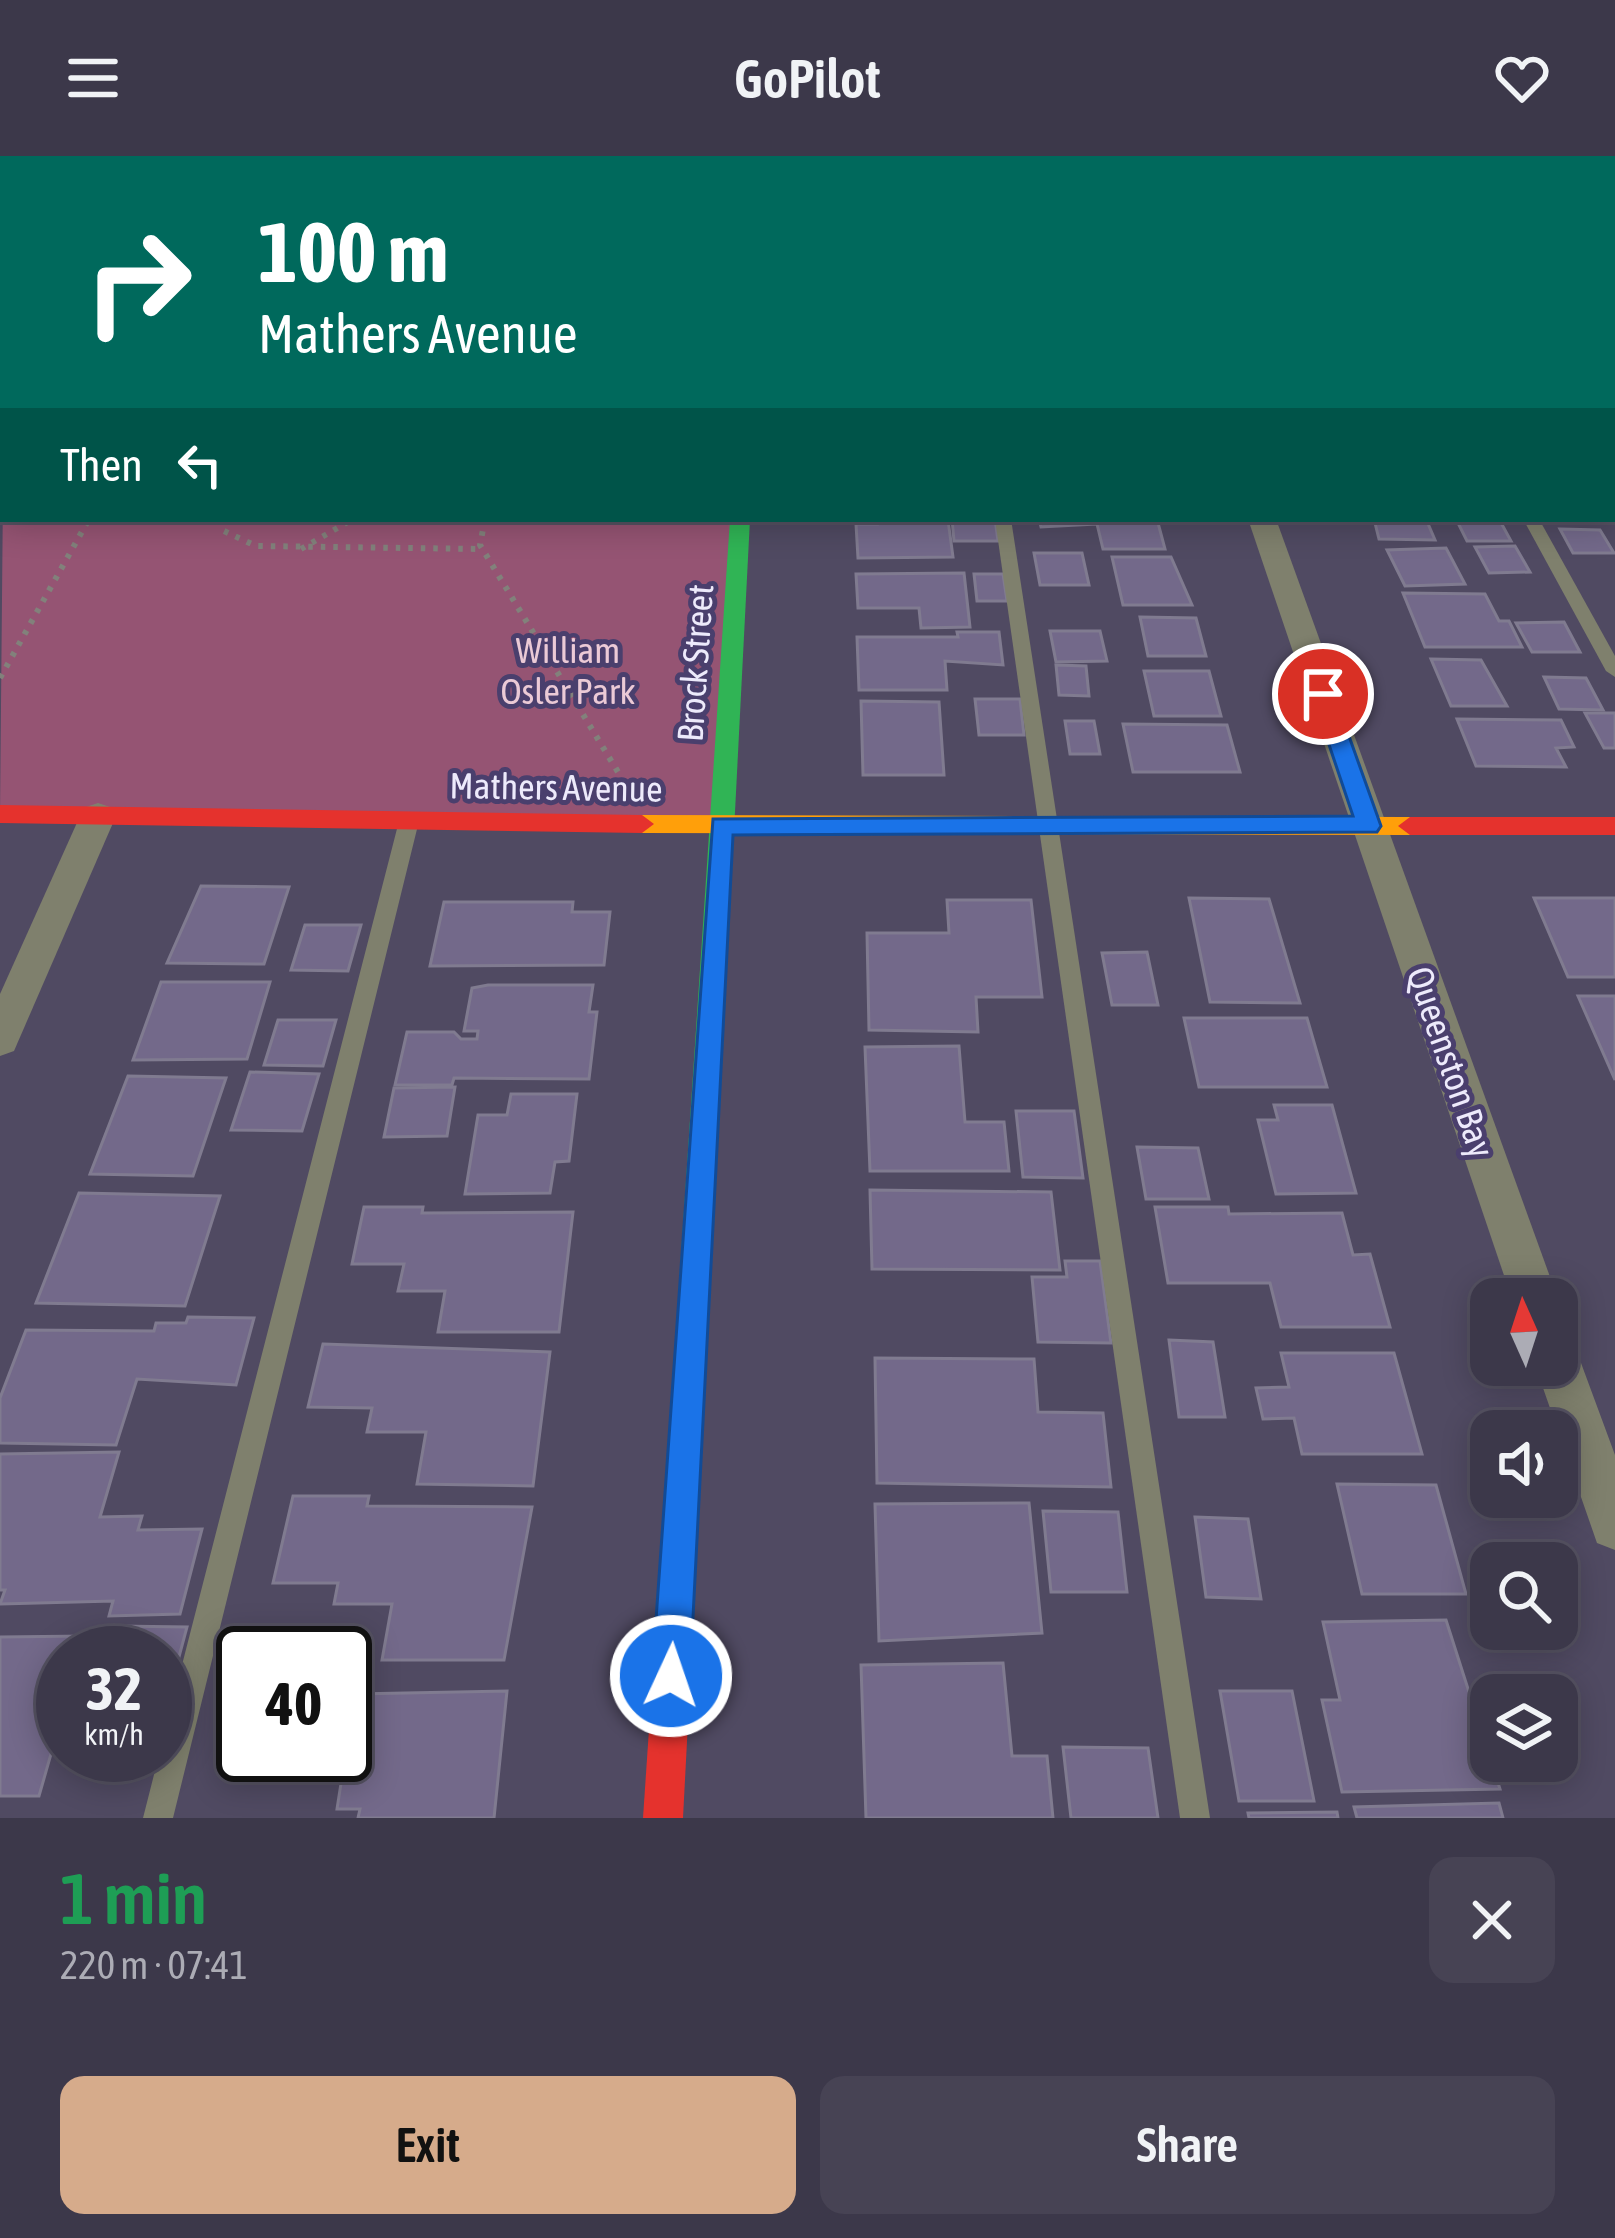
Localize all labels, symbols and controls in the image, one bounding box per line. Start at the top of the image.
icon: menu [60,45,126,111]
icon: heart [1489,45,1555,111]
text: GoPilot [734,48,881,109]
icon: right [60,204,216,360]
text: 100 m [258,204,448,300]
text: Mathers Avenue [258,303,577,364]
icon: left [167,432,233,498]
text: Then [60,439,143,491]
street label: Brock Street [669,583,721,743]
park label: William Osler Park [501,629,636,712]
pin [1272,643,1374,745]
icon: arrive [1290,661,1356,727]
street label: Mathers Avenue [449,764,663,810]
street label: Queenston Bay [1399,961,1503,1163]
north arrow [1470,1278,1578,1386]
map controls [1470,1278,1578,1782]
button: sound [1470,1410,1578,1518]
button: search [1470,1542,1578,1650]
position arrow [608,1613,734,1739]
speed limit sign: 40 [216,1626,372,1782]
text: 32 [86,1654,142,1723]
button: layers [1470,1674,1578,1782]
text: km/h [84,1717,144,1751]
text: 1 min [60,1857,207,1939]
button: close [1429,1857,1555,1983]
text: 220 m · 07:41 [60,1943,248,1987]
button: Exit [60,2076,796,2214]
button: Share [820,2076,1555,2214]

